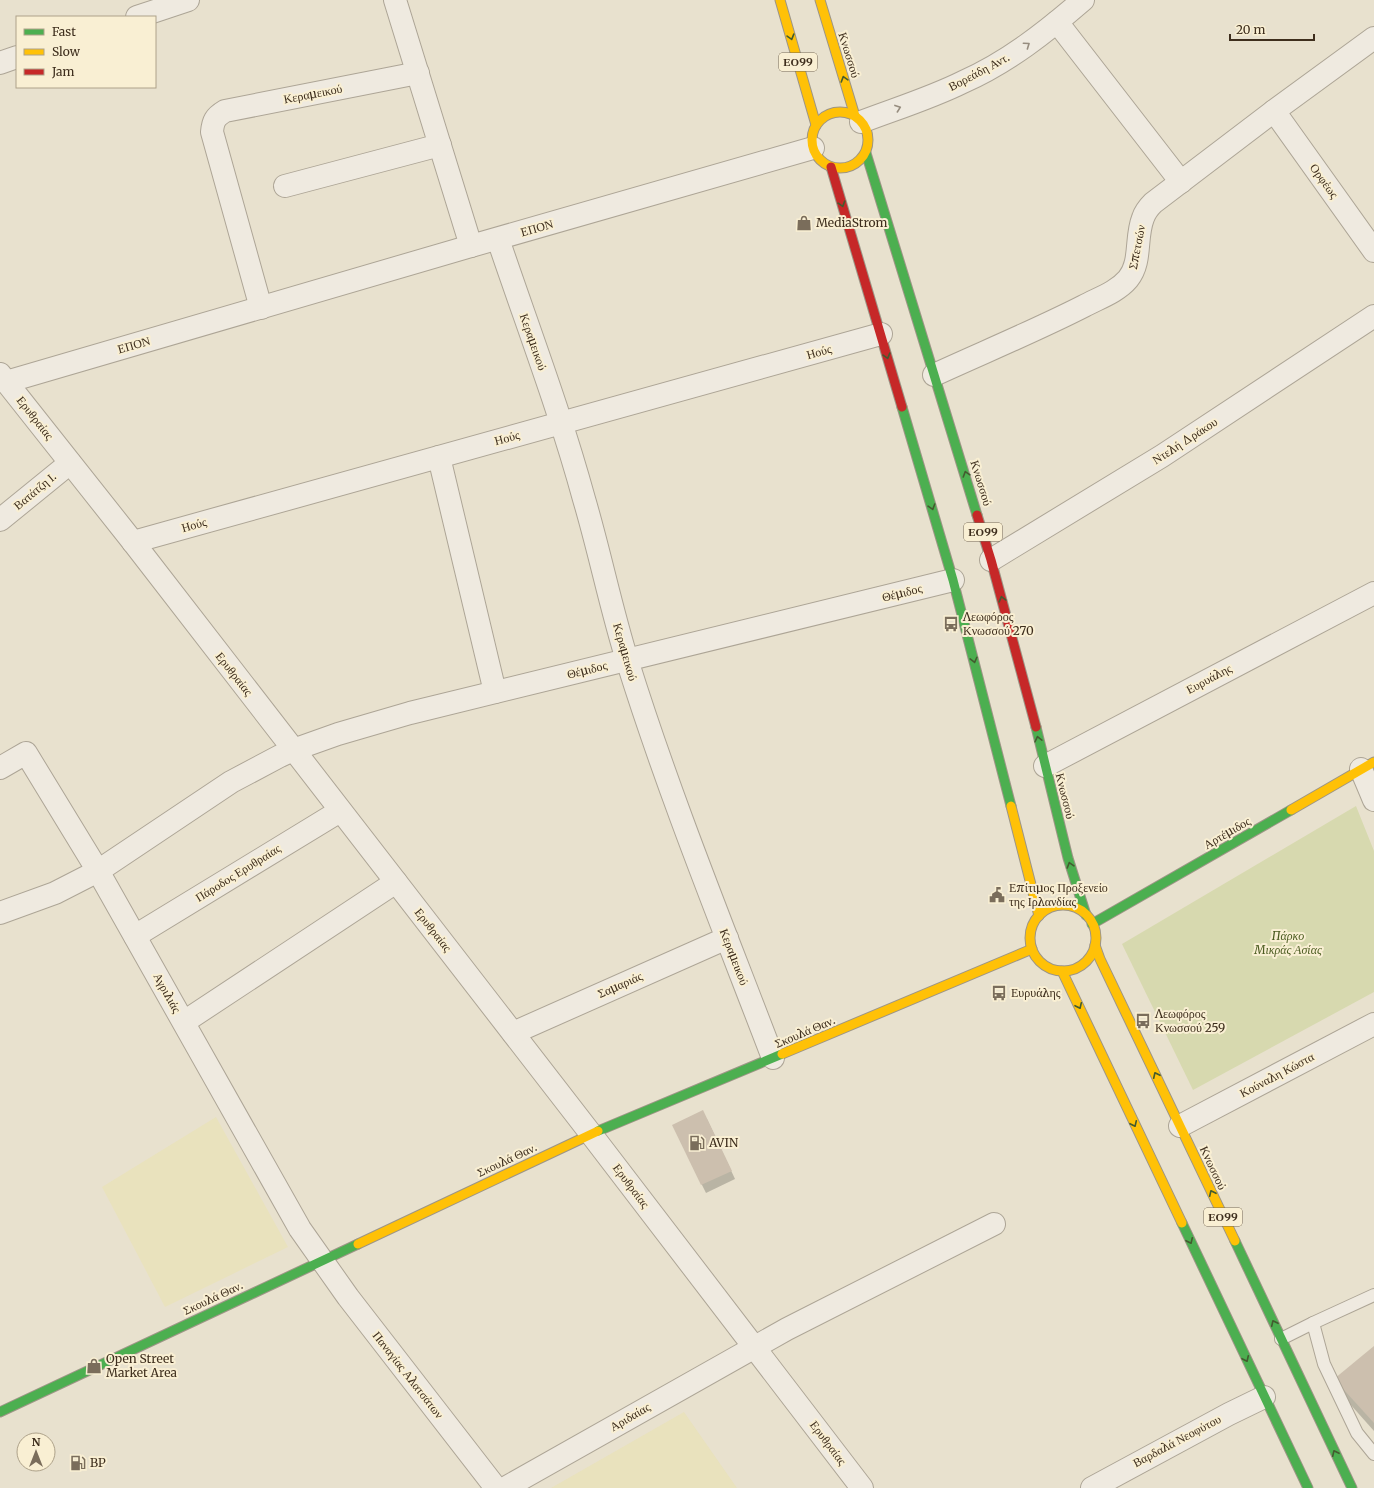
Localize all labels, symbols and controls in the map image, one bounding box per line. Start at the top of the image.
legend [16,16,156,88]
scale bar [1230,16,1314,42]
text: 20 m [1236,22,1265,37]
text: Fast [52,24,76,39]
street label: Κνωσσού [835,30,864,80]
one-way arrow [786,34,795,41]
one-way arrow [1022,43,1029,50]
text: Slow [52,44,81,59]
street label: Βορεάδη Αντ. [946,49,1012,94]
road number: ΕΟ99 [779,53,817,71]
text: Jam [51,64,75,79]
one-way arrow [840,75,849,82]
street label: Κεραμεικού [282,80,344,107]
one-way arrow [894,104,901,113]
street label: Ορφέως [1307,160,1342,201]
one-way arrow [837,201,846,208]
shop icon: MediaStrom [795,214,813,232]
place label: MediaStrom [816,215,887,230]
street label: ΕΠΟΝ [519,216,555,239]
street label: Σπετσών [1125,223,1148,270]
street label: Κεραμεικού [517,311,550,372]
street label: ΕΠΟΝ [116,333,152,356]
street label: Ηούς [805,341,833,362]
one-way arrow [882,352,891,359]
street label: Ερυθραίας [14,393,57,443]
street label: Ντελή Δράκου [1149,414,1220,467]
street label: Ηούς [493,427,521,448]
street label: Κνωσσού [967,458,996,508]
street label: Βατάτζη Ι. [10,469,59,513]
one-way arrow [962,471,970,478]
one-way arrow [927,504,936,511]
street label: Ηούς [180,514,208,535]
road number: ΕΟ99 [964,523,1002,541]
street label: Θέμιδος [880,580,924,605]
one-way arrow [998,596,1007,603]
place label: Λεωφόρος Κνωσσού 270 [962,609,1034,638]
bus stop icon: Λεωφόρος Κνωσσού 270 [942,615,960,633]
street label: Κεραμεικού [610,621,641,683]
street label: Ερυθραίας [213,649,256,699]
one-way arrow [969,656,978,663]
street label: Θέμιδος [565,657,609,682]
street label: Ευρυάλης [1183,660,1234,697]
one-way arrow [1035,735,1043,742]
street label: Κνωσσού [1053,771,1078,820]
street label: Αρτέμιδος [1201,813,1253,852]
street label: Πάροδος Ερυθραίας [192,840,283,905]
one-way arrow [1066,861,1075,868]
place label: Επίτιμος Προξενείο της Ιρλανδίας [1009,880,1108,909]
public building icon: Επίτιμος Προξενείο της Ιρλανδίας [988,886,1006,904]
street label: Ερυθραίας [412,905,455,955]
street label: Κεραμεικού [717,926,752,987]
park label: Πάρκο Μικράς Ασίας [1253,928,1322,957]
street label: Σαμαριάς [595,968,645,1001]
street label: Αγριλιάς [150,970,185,1016]
bus stop icon: Ευρυάλης [990,984,1008,1002]
place label: Ευρυάλης [1011,985,1061,1000]
one-way arrow [1074,1002,1082,1010]
place label: Λεωφόρος Κνωσσού 259 [1154,1006,1225,1035]
street label: Σκουλά Θαν. [772,1012,837,1051]
bus stop icon: Λεωφόρος Κνωσσού 259 [1134,1012,1152,1030]
street label: Κούναλη Κώστα [1237,1048,1317,1100]
one-way arrow [1153,1072,1161,1080]
one-way arrow [1129,1119,1137,1127]
fuel station icon: AVIN [688,1134,706,1152]
place label: AVIN [708,1135,739,1150]
street label: Σκουλά Θαν. [474,1139,539,1180]
street label: Κνωσσού [1197,1143,1230,1192]
street label: Ερυθραίας [610,1161,653,1211]
one-way arrow [1209,1189,1217,1197]
road number: ΕΟ99 [1204,1208,1242,1226]
one-way arrow [1185,1237,1193,1244]
street label: Σκουλά Θαν. [180,1277,245,1318]
one-way arrow [1271,1319,1279,1327]
street label: Παναγίας Αλατσάτων [370,1328,448,1422]
place label: Open Street Market Area [106,1351,177,1380]
one-way arrow [1241,1354,1249,1362]
shop icon: Open Street Market Area [85,1357,103,1375]
street label: Αριδαίας [607,1399,653,1434]
street label: Βαρδαλά Νεοφύτου [1130,1411,1223,1470]
street label: Ερυθραίας [807,1418,850,1468]
north arrow [16,1432,56,1472]
text: N [32,1435,41,1449]
one-way arrow [1332,1449,1340,1457]
fuel station icon: BP [69,1454,87,1472]
place label: BP [90,1455,106,1470]

